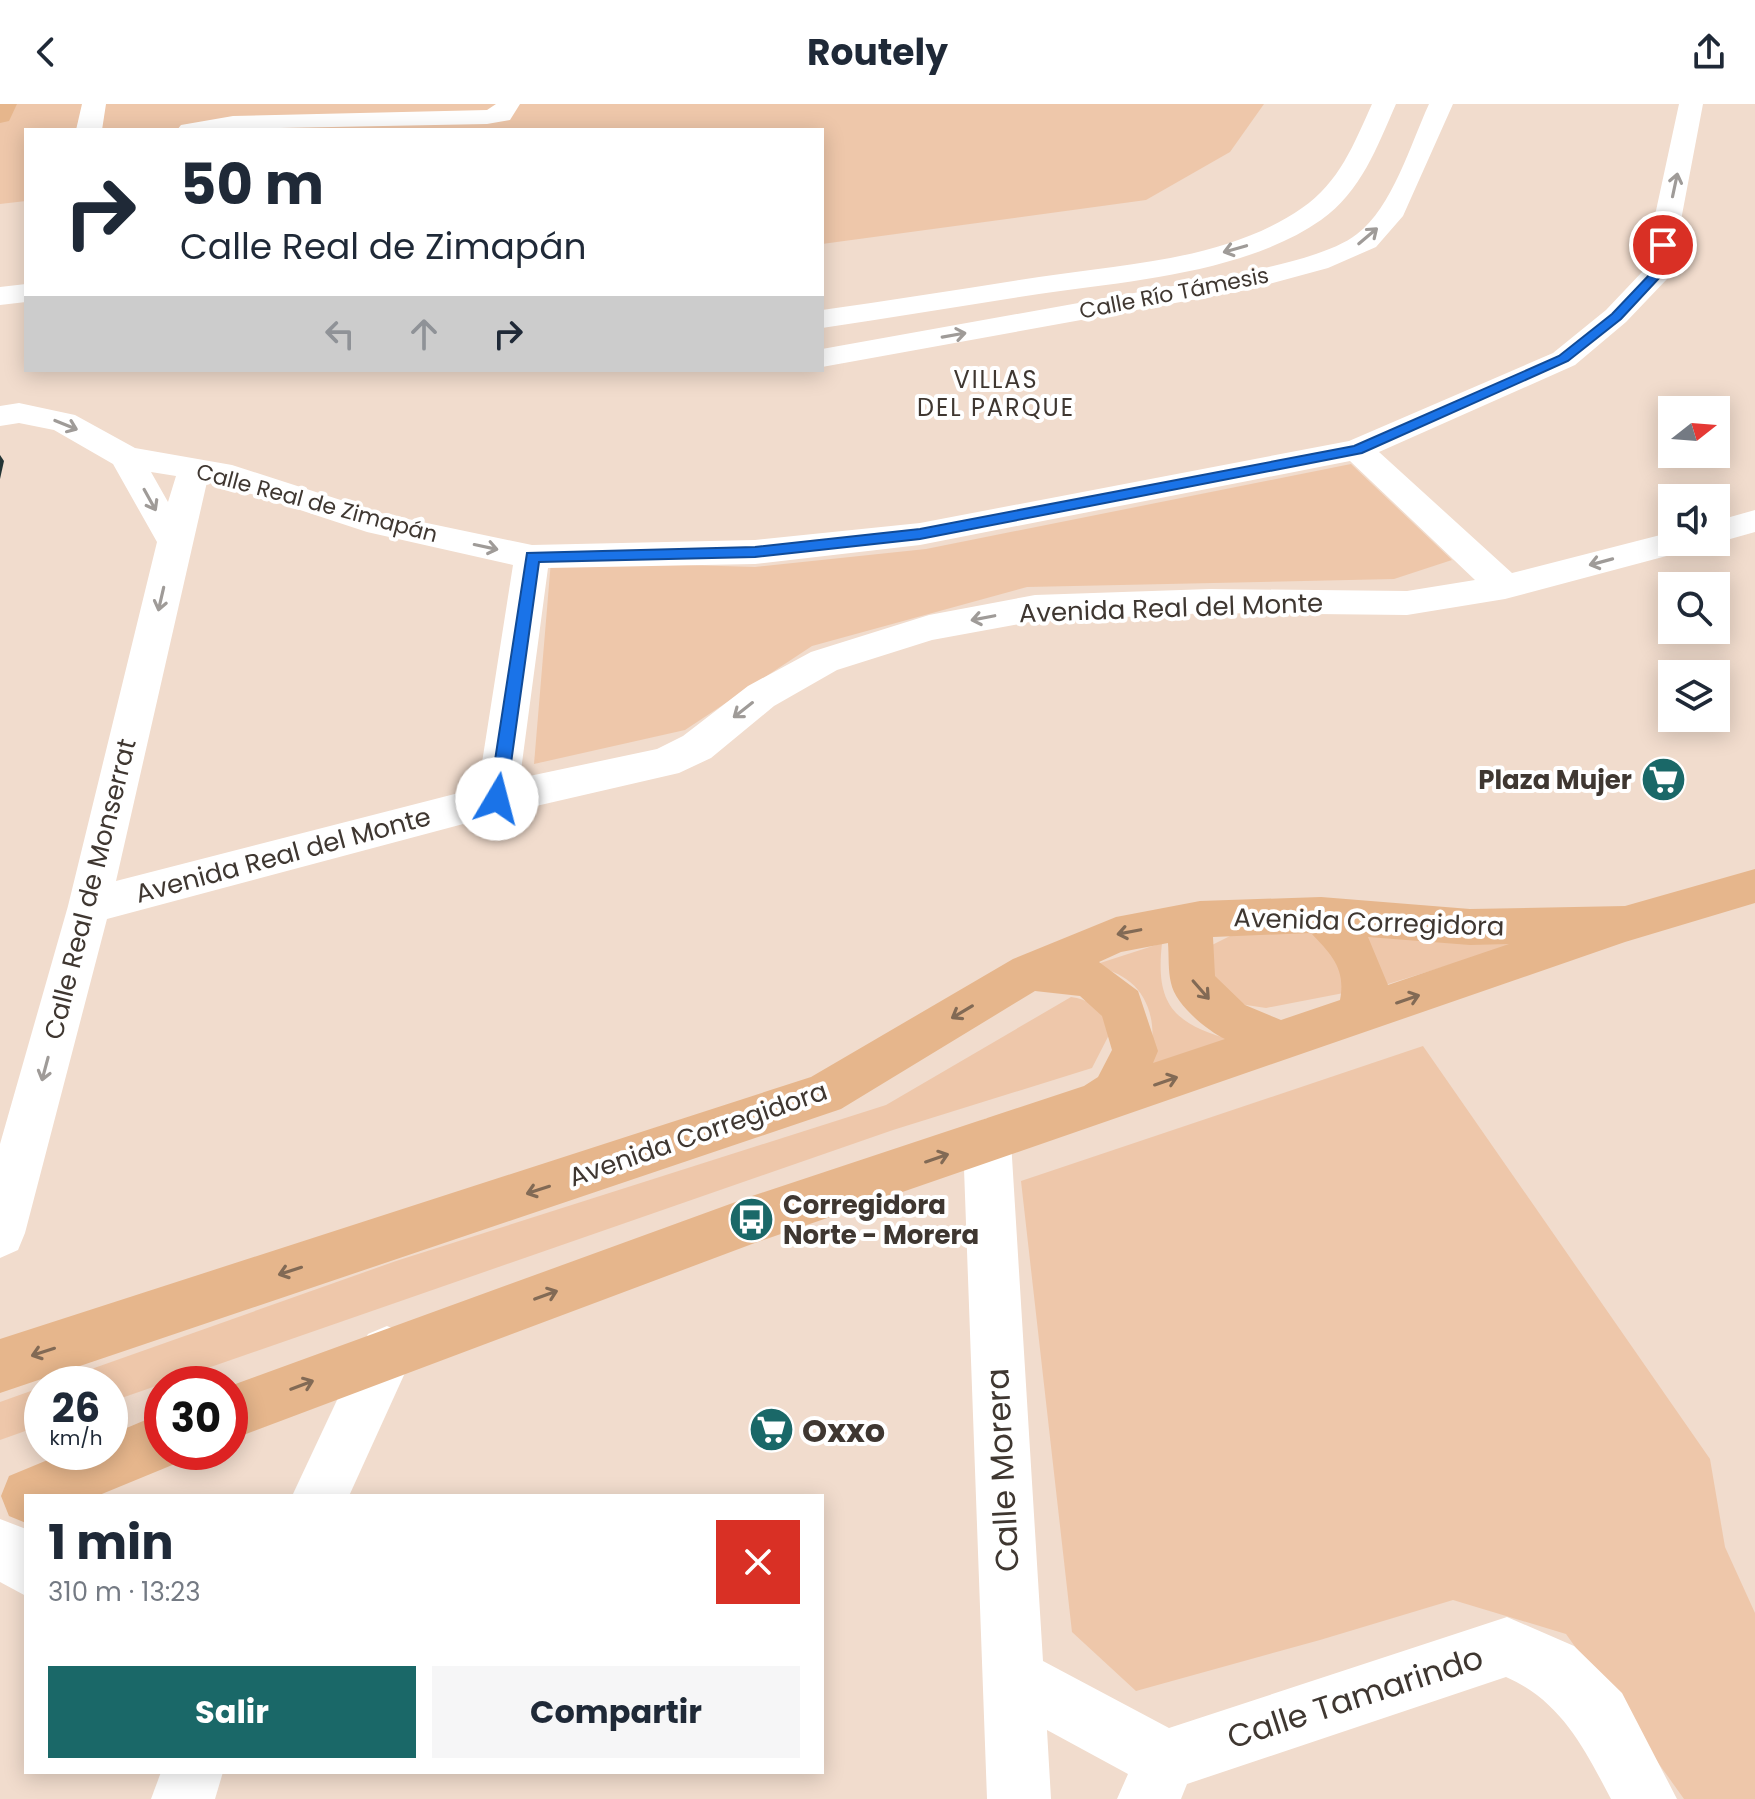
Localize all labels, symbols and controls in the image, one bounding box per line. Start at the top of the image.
text: Routely [807,27,948,78]
icon: back [24,30,68,74]
icon: share [1687,30,1731,74]
text: 50 m [180,145,324,224]
icon: right [48,160,152,264]
one-way arrow [1668,173,1683,199]
pin [1629,211,1697,279]
text: Calle Real de Zimapán [180,221,587,272]
icon: arrive [1641,223,1685,267]
one-way arrow [1357,227,1377,245]
one-way arrow [1223,243,1248,257]
street label: Calle Río Támesis [1077,259,1271,327]
icon: left [318,312,362,356]
icon: ahead [402,312,446,356]
icon: right [486,312,530,356]
one-way arrow [941,326,966,341]
district label: VILLAS DEL PARQUE [917,363,1075,424]
north arrow [1658,396,1730,468]
map controls [1658,396,1730,732]
one-way arrow [53,419,78,433]
street label: Calle Real de Zimapán [193,456,441,550]
button: sound [1658,484,1730,556]
one-way arrow [143,487,158,511]
one-way arrow [472,540,498,555]
one-way arrow [1589,555,1615,570]
button: search [1658,572,1730,644]
one-way arrow [153,585,168,611]
street label: Avenida Real del Monte [1018,585,1324,631]
one-way arrow [971,611,996,626]
button: layers [1658,660,1730,732]
one-way arrow [733,702,754,719]
street label: Calle Real de Monserrat [35,735,145,1043]
supermarket icon: Plaza Mujer [1639,756,1687,804]
position arrow [455,757,539,841]
place label: Plaza Mujer [1478,762,1632,798]
street label: Avenida Real del Monte [131,798,435,912]
street label: Avenida Corregidora [1233,899,1505,945]
one-way arrow [1117,926,1142,941]
one-way arrow [1192,980,1210,1000]
one-way arrow [1395,990,1420,1005]
one-way arrow [951,1004,974,1020]
one-way arrow [37,1055,52,1081]
one-way arrow [1153,1072,1178,1087]
street label: Avenida Corregidora [564,1073,832,1195]
one-way arrow [924,1150,949,1165]
one-way arrow [525,1183,550,1198]
place label: Corregidora Norte - Morera [783,1187,979,1253]
bus stop icon: Corregidora Norte - Morera [728,1196,776,1244]
one-way arrow [278,1264,303,1279]
one-way arrow [534,1286,559,1301]
one-way arrow [31,1345,56,1360]
speed limit sign: 30 [144,1366,248,1470]
street label: Calle Morera [974,1367,1030,1573]
one-way arrow [290,1377,314,1391]
text: 26 [52,1380,100,1436]
supermarket icon: Oxxo [747,1406,795,1454]
place label: Oxxo [802,1408,885,1453]
text: km/h [49,1424,103,1452]
text: 1 min [48,1509,174,1576]
button: close [716,1520,800,1604]
text: 310 m · 13:23 [48,1574,201,1610]
street label: Calle Tamarindo [1221,1634,1489,1760]
button: Salir [48,1666,416,1758]
button: Compartir [432,1666,800,1758]

